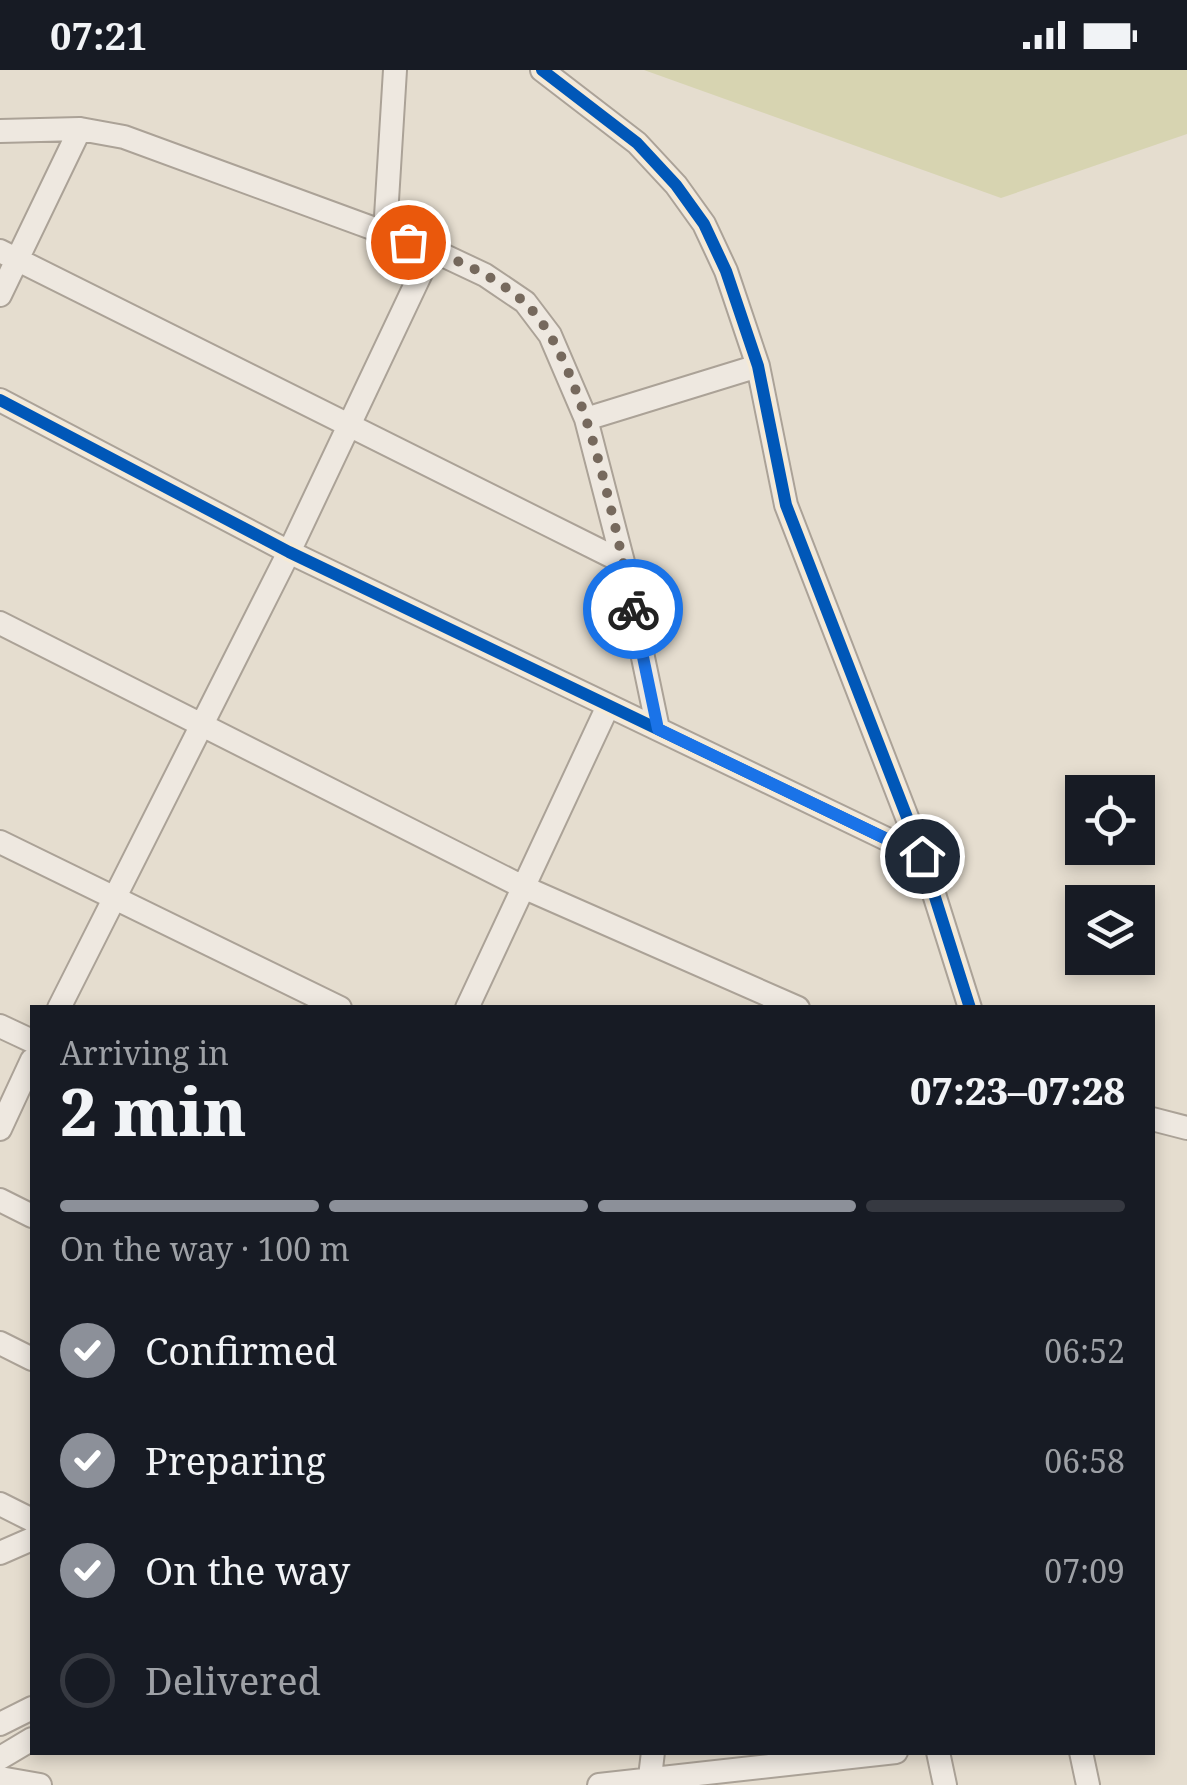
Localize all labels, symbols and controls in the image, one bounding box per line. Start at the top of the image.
text: 07:21 [50,9,147,61]
pin [366,200,451,285]
icon: bag [381,215,436,270]
courier [583,559,683,659]
icon: bike [606,582,661,637]
map controls [1065,775,1155,975]
button: locate [1065,775,1155,865]
pin [880,814,965,899]
icon: home [895,829,950,884]
button: layers [1065,885,1155,975]
text: Arriving in [60,1031,229,1074]
text: 07:23–07:28 [910,1064,1125,1116]
text: 2 min [60,1067,247,1155]
text: On the way · 100 m [60,1227,350,1270]
icon: check [60,1323,115,1378]
text: Confirmed [145,1324,337,1376]
text: 06:52 [1044,1329,1125,1372]
icon: check [60,1433,115,1488]
text: Preparing [145,1434,326,1486]
text: 06:58 [1044,1439,1125,1482]
icon: check [60,1543,115,1598]
text: On the way [145,1544,350,1596]
text: 07:09 [1044,1549,1125,1592]
text: Delivered [145,1654,321,1706]

